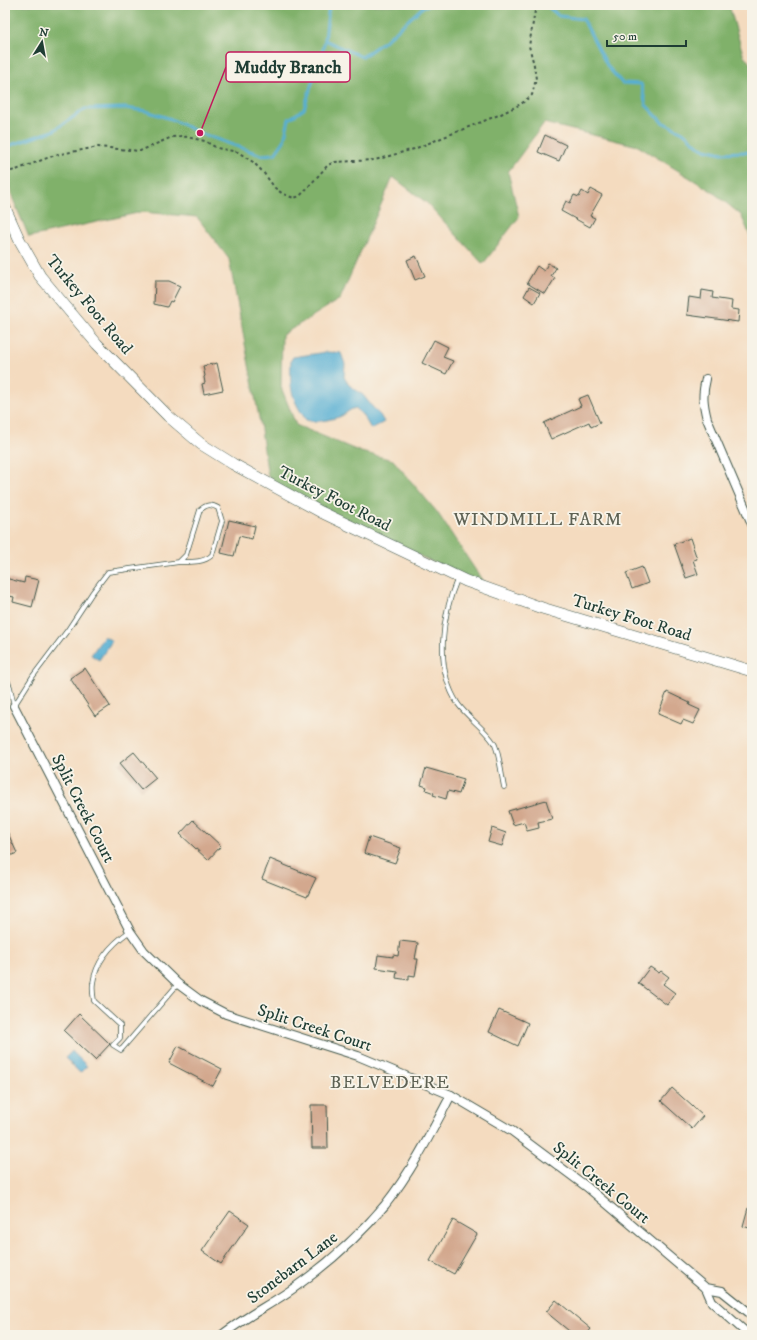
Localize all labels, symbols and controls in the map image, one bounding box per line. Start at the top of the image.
north arrow [22,22,62,62]
scale bar [607,22,686,48]
text: N [38,25,49,41]
text: 50 m [613,29,637,44]
callout: Muddy Branch [226,52,350,82]
text: Muddy Branch [234,57,342,79]
street label: Turkey Foot Road [41,250,138,360]
street label: Turkey Foot Road [274,461,395,537]
district label: WINDMILL FARM [453,509,622,531]
street label: Turkey Foot Road [569,589,695,647]
street label: Split Creek Court [46,750,120,867]
street label: Split Creek Court [255,999,375,1057]
district label: BELVEDERE [330,1072,450,1094]
street label: Split Creek Court [548,1137,655,1229]
street label: Stonebarn Lane [243,1227,342,1309]

